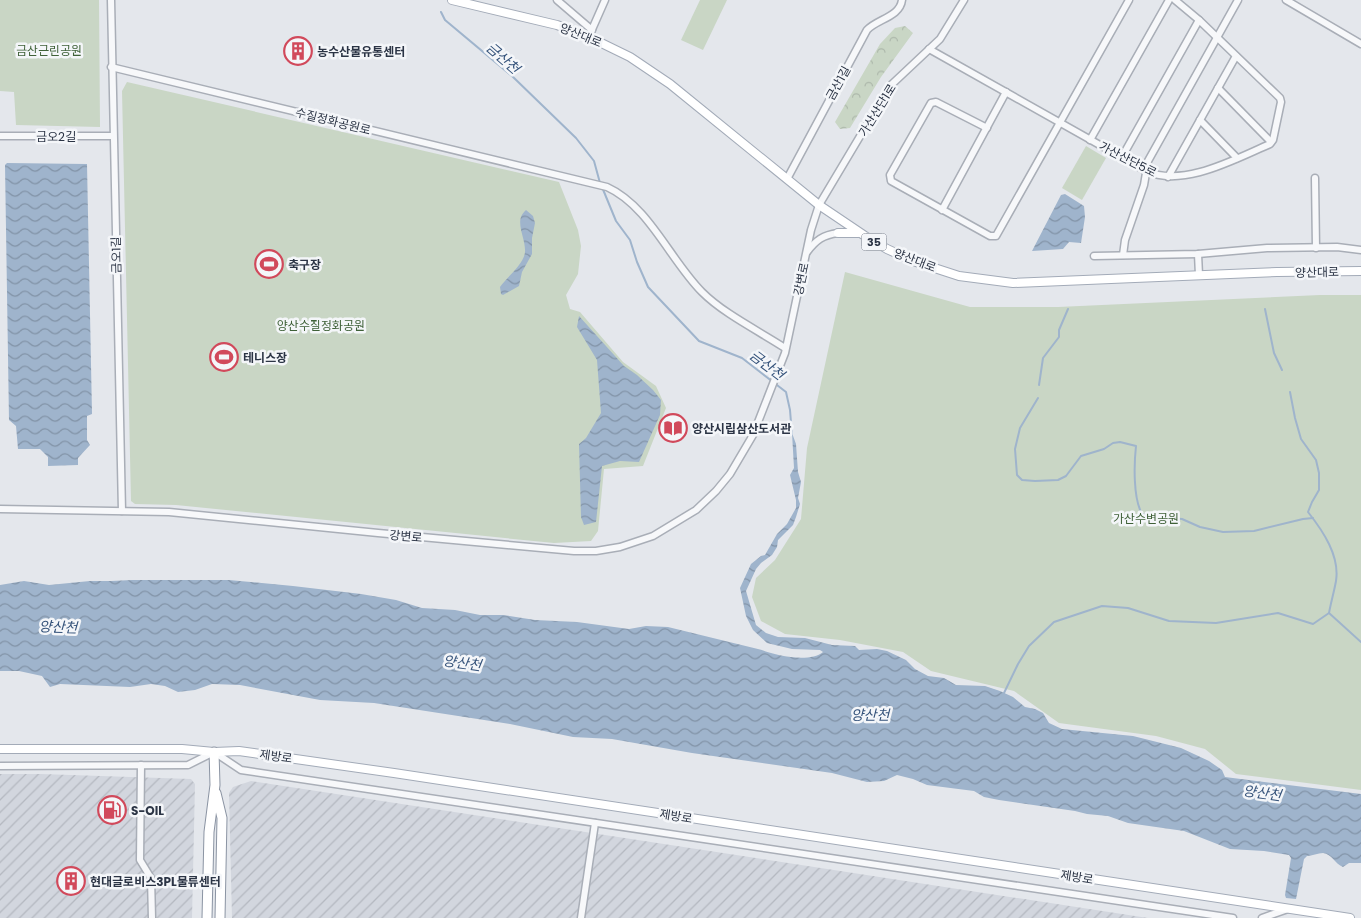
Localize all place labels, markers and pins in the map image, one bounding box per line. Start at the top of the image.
building icon: 농수산물유통센터 [283,36,313,66]
place label: 농수산물유통센터 [317,43,405,60]
sports icon: 축구장 [254,249,284,279]
place label: 축구장 [288,256,321,273]
sports icon: 테니스장 [209,342,239,372]
place label: 테니스장 [243,349,287,366]
library icon: 양산시립삼산도서관 [658,413,688,443]
place label: 양산시립삼산도서관 [692,420,791,437]
fuel station icon: S-OIL [97,795,127,825]
place label: S-OIL [131,802,164,819]
building icon: 현대글로비스3PL물류센터 [56,866,86,896]
place label: 현대글로비스3PL물류센터 [90,873,221,890]

